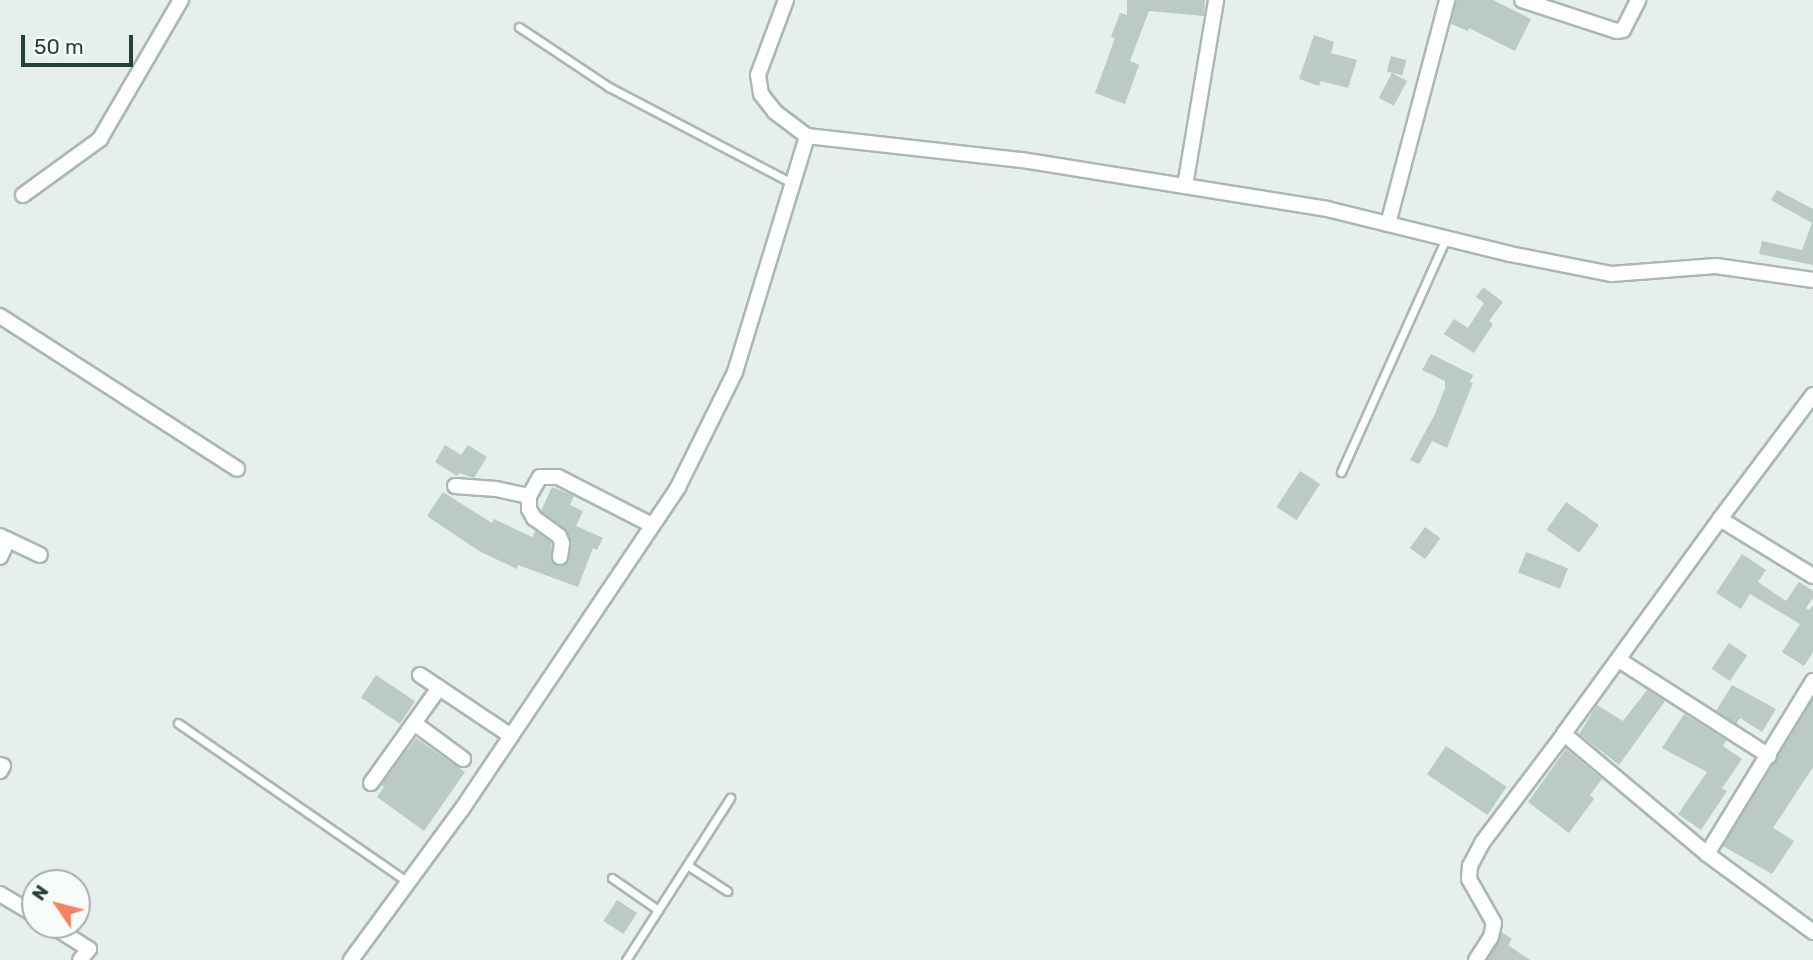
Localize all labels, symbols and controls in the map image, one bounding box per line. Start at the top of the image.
scale bar [24,21,136,65]
text: 50 m [34,34,84,59]
north arrow [21,869,91,939]
text: N [27,881,53,905]

